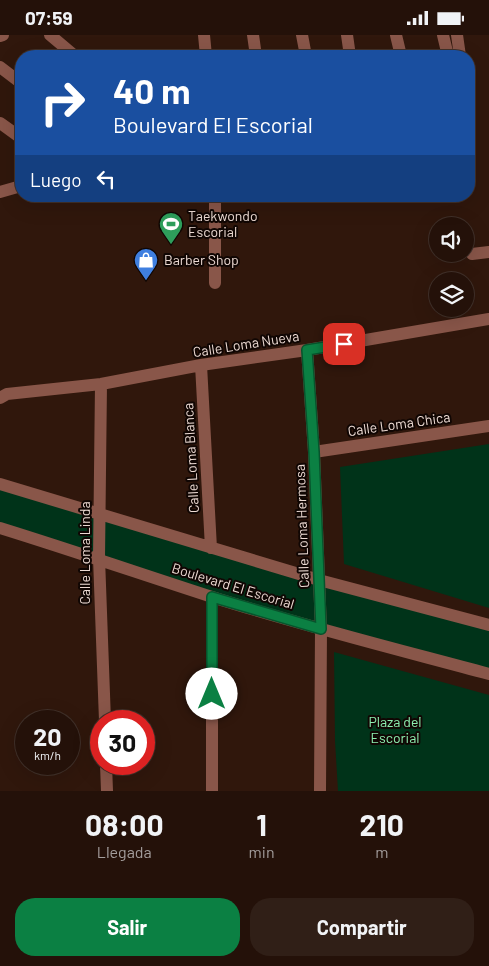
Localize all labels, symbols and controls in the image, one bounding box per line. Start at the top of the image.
text: 07:59 [25,6,73,29]
text: 40 m [113,69,190,111]
icon: right [30,70,95,135]
text: Boulevard El Escorial [113,111,313,137]
icon: left [92,165,120,193]
text: Luego [30,168,82,191]
place label: Taekwondo Escorial [188,207,258,240]
sports icon: Taekwondo Escorial [158,211,184,245]
map controls [429,217,474,317]
button: sound [429,217,474,262]
shop icon: Barber Shop [133,247,159,281]
place label: Barber Shop [164,251,239,268]
button: layers [429,272,474,317]
pin [323,323,365,365]
street label: Calle Loma Nueva [192,327,300,360]
icon: arrive [330,330,358,358]
street label: Calle Loma Blanca [179,402,202,514]
street label: Calle Loma Chica [347,408,451,439]
street label: Calle Loma Hermosa [291,464,312,588]
street label: Calle Loma Linda [76,501,93,605]
street label: Boulevard El Escorial [170,559,296,612]
position arrow [185,667,237,719]
speed limit sign: 30 [90,710,155,775]
park label: Plaza del Escorial [368,713,422,746]
text: 20 [33,721,62,751]
text: km/h [34,748,61,762]
text: 08:00 [85,806,164,842]
text: 1 [256,806,267,842]
text: 210 [360,806,404,842]
text: Llegada [97,842,152,861]
text: min [249,842,275,861]
text: m [375,842,388,861]
button: Salir [15,898,240,956]
button: Compartir [250,898,474,956]

